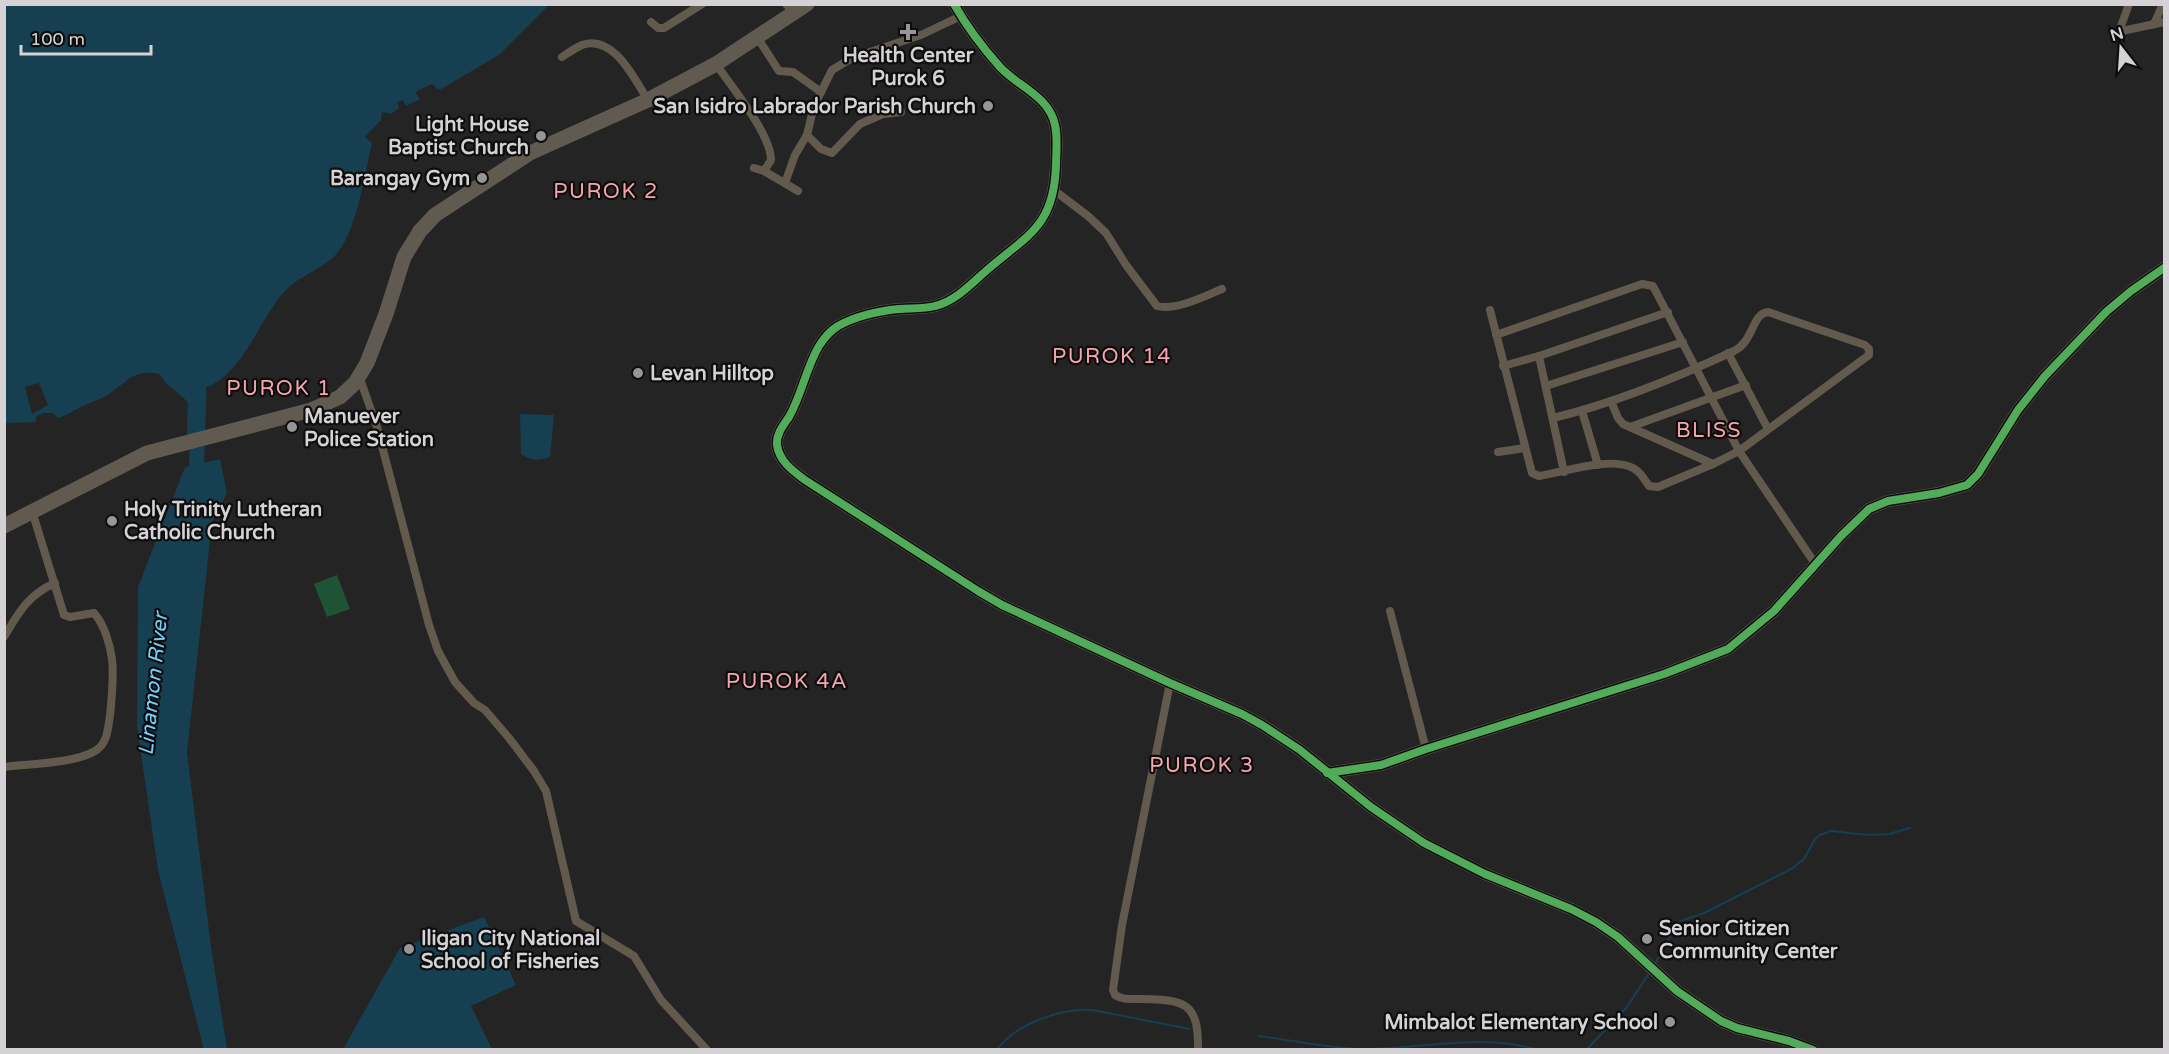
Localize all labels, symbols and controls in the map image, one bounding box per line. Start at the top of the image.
scale bar [21,18,152,56]
north arrow [2091,18,2151,78]
marker: Health Center Purok 6 [899,23,917,41]
text: N [2108,23,2126,46]
text: 100 m [30,28,85,50]
place label: Health Center Purok 6 [843,44,974,91]
place label: San Isidro Labrador Parish Church [654,95,976,119]
marker: San Isidro Labrador Parish Church [981,99,995,113]
place label: Light House Baptist Church [388,113,529,160]
marker: Light House Baptist Church [534,129,548,143]
place label: Barangay Gym [330,167,470,191]
marker: Barangay Gym [475,171,489,185]
district label: PUROK 2 [553,179,659,204]
district label: PUROK 14 [1052,344,1172,369]
place label: Levan Hilltop [650,362,774,386]
marker: Levan Hilltop [631,366,645,380]
district label: PUROK 1 [226,376,332,401]
place label: Manuever Police Station [304,405,434,452]
district label: BLISS [1676,418,1742,443]
marker: Manuever Police Station [285,420,299,434]
place label: Holy Trinity Lutheran Catholic Church [124,498,322,545]
marker: Holy Trinity Lutheran Catholic Church [105,514,119,528]
water label: Linamon River [134,609,174,757]
district label: PUROK 4A [726,669,848,694]
district label: PUROK 3 [1149,753,1255,778]
place label: Senior Citizen Community Center [1659,917,1838,964]
place label: Iligan City National School of Fisheries [421,927,600,974]
marker: Senior Citizen Community Center [1640,932,1654,946]
marker: Iligan City National School of Fisheries [402,942,416,956]
place label: Mimbalot Elementary School [1384,1011,1658,1035]
marker: Mimbalot Elementary School [1663,1015,1677,1029]

